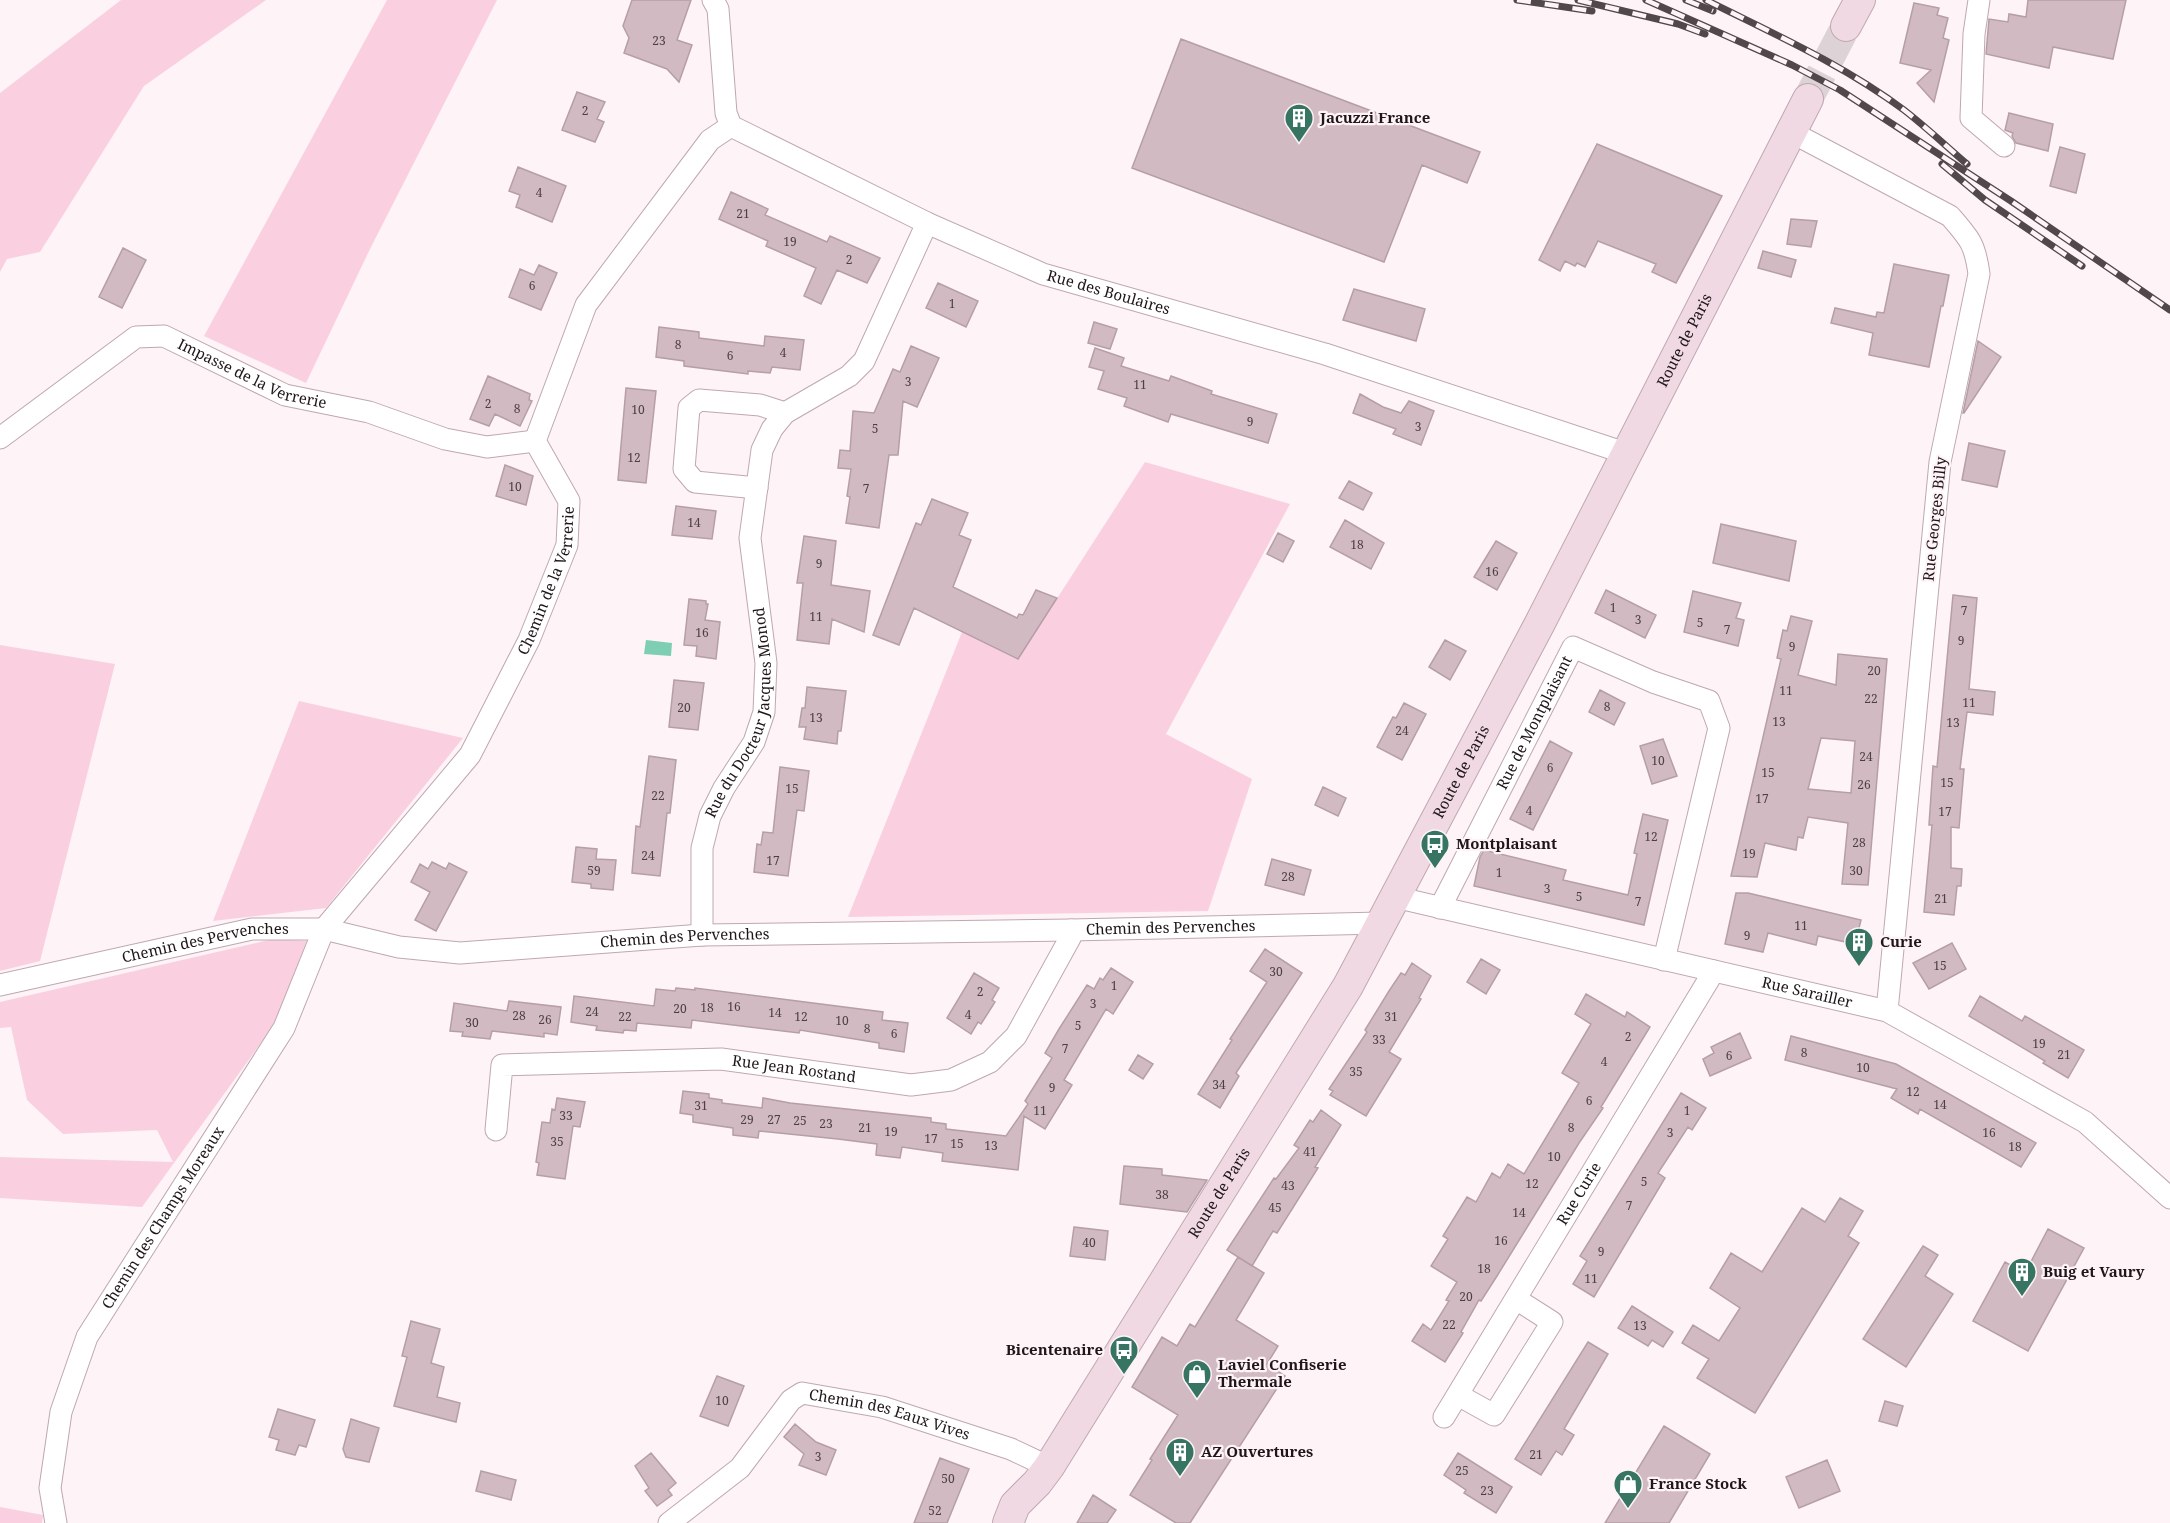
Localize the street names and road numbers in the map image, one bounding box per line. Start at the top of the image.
street label: Rue des Boulaires [1045,265,1173,319]
street label: Route de Paris [1651,289,1716,390]
street label: Impasse de la Verrerie [175,333,329,412]
street label: Rue Georges Billy [1918,455,1951,582]
street label: Chemin de la Verrerie [512,506,578,658]
street label: Rue du Docteur Jacques Monod [700,606,775,821]
street label: Rue de Montplaisant [1491,652,1576,792]
street label: Route de Paris [1428,721,1493,821]
street label: Chemin des Pervenches [1086,915,1256,939]
street label: Chemin des Pervenches [120,918,289,967]
street label: Chemin des Pervenches [599,923,770,952]
street label: Rue Sarailler [1760,971,1855,1012]
street label: Rue Jean Rostand [731,1050,857,1086]
street label: Chemin des Champs Moreaux [96,1122,228,1313]
street label: Route de Paris [1183,1143,1254,1241]
street label: Rue Curie [1552,1158,1605,1228]
street label: Chemin des Eaux Vives [808,1383,973,1444]

